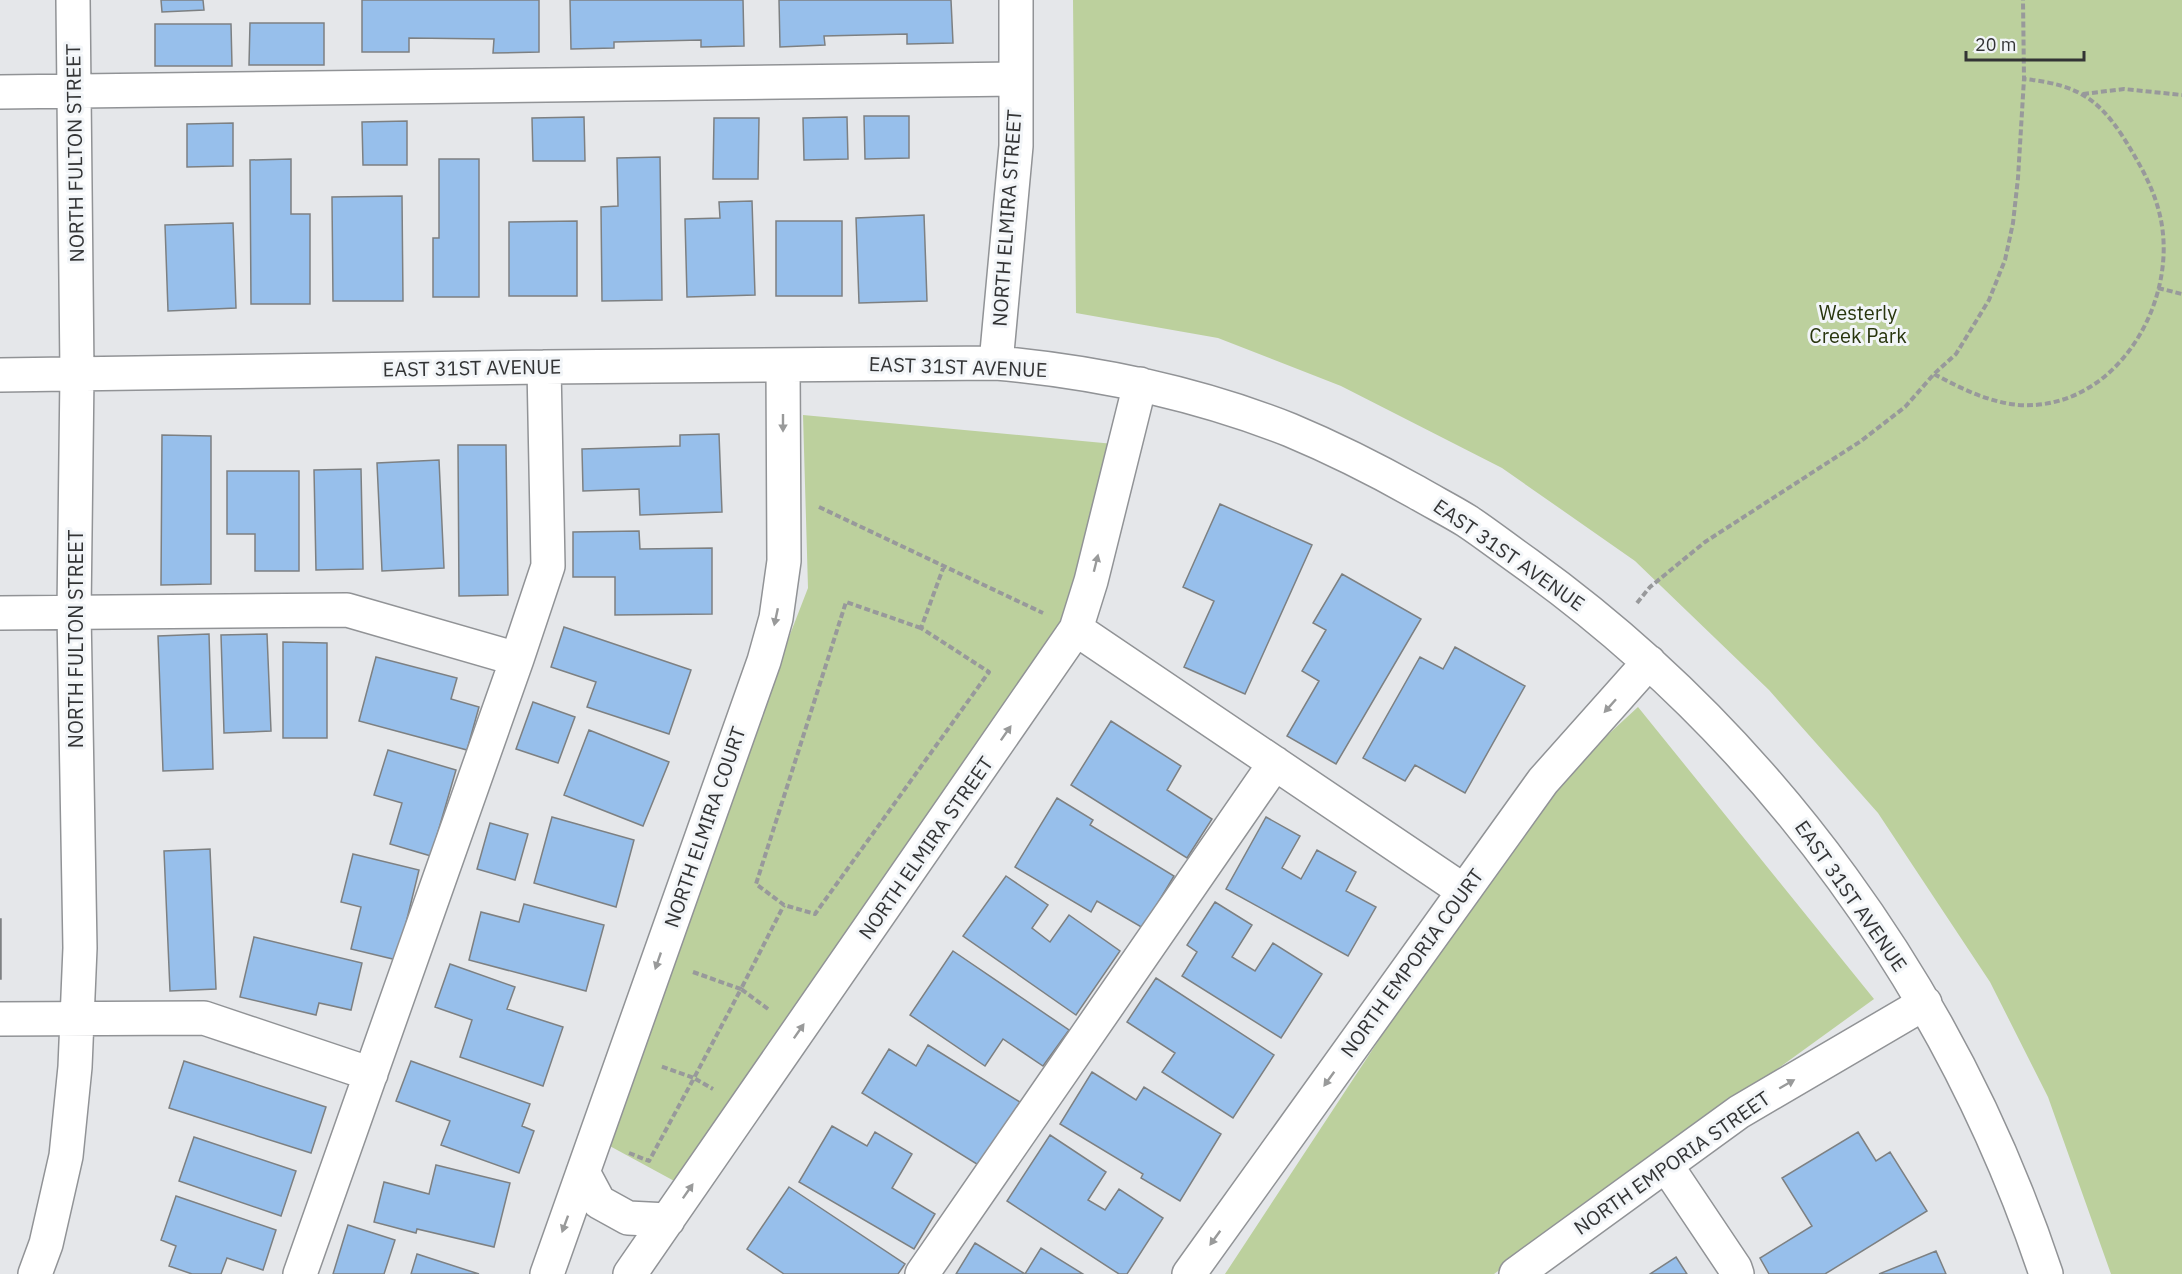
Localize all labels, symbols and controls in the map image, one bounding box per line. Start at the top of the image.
scale bar [1966,24,2084,62]
text: 20 m [1975,33,2017,56]
street label: NORTH FULTON STREET [59,43,90,263]
street label: NORTH ELMIRA STREET [985,109,1028,327]
park label: Westerly Creek Park [1809,299,1907,349]
street label: EAST 31ST AVENUE [868,350,1048,383]
street label: EAST 31ST AVENUE [382,352,562,383]
one-way arrow [778,414,788,433]
street label: EAST 31ST AVENUE [1428,492,1590,617]
street label: NORTH FULTON STREET [62,530,89,748]
one-way arrow [1091,553,1101,572]
one-way arrow [770,608,780,627]
one-way arrow [1604,698,1617,713]
street label: NORTH ELMIRA COURT [657,723,752,931]
one-way arrow [1000,725,1011,741]
street label: NORTH ELMIRA STREET [852,751,999,945]
street label: EAST 31ST AVENUE [1789,815,1914,977]
street label: NORTH EMPORIA COURT [1334,863,1489,1063]
one-way arrow [653,952,663,970]
one-way arrow [793,1024,805,1040]
one-way arrow [1323,1071,1335,1087]
one-way arrow [1779,1079,1796,1089]
street label: NORTH EMPORIA STREET [1568,1084,1775,1241]
one-way arrow [682,1184,694,1200]
one-way arrow [559,1215,569,1233]
one-way arrow [1209,1229,1221,1245]

